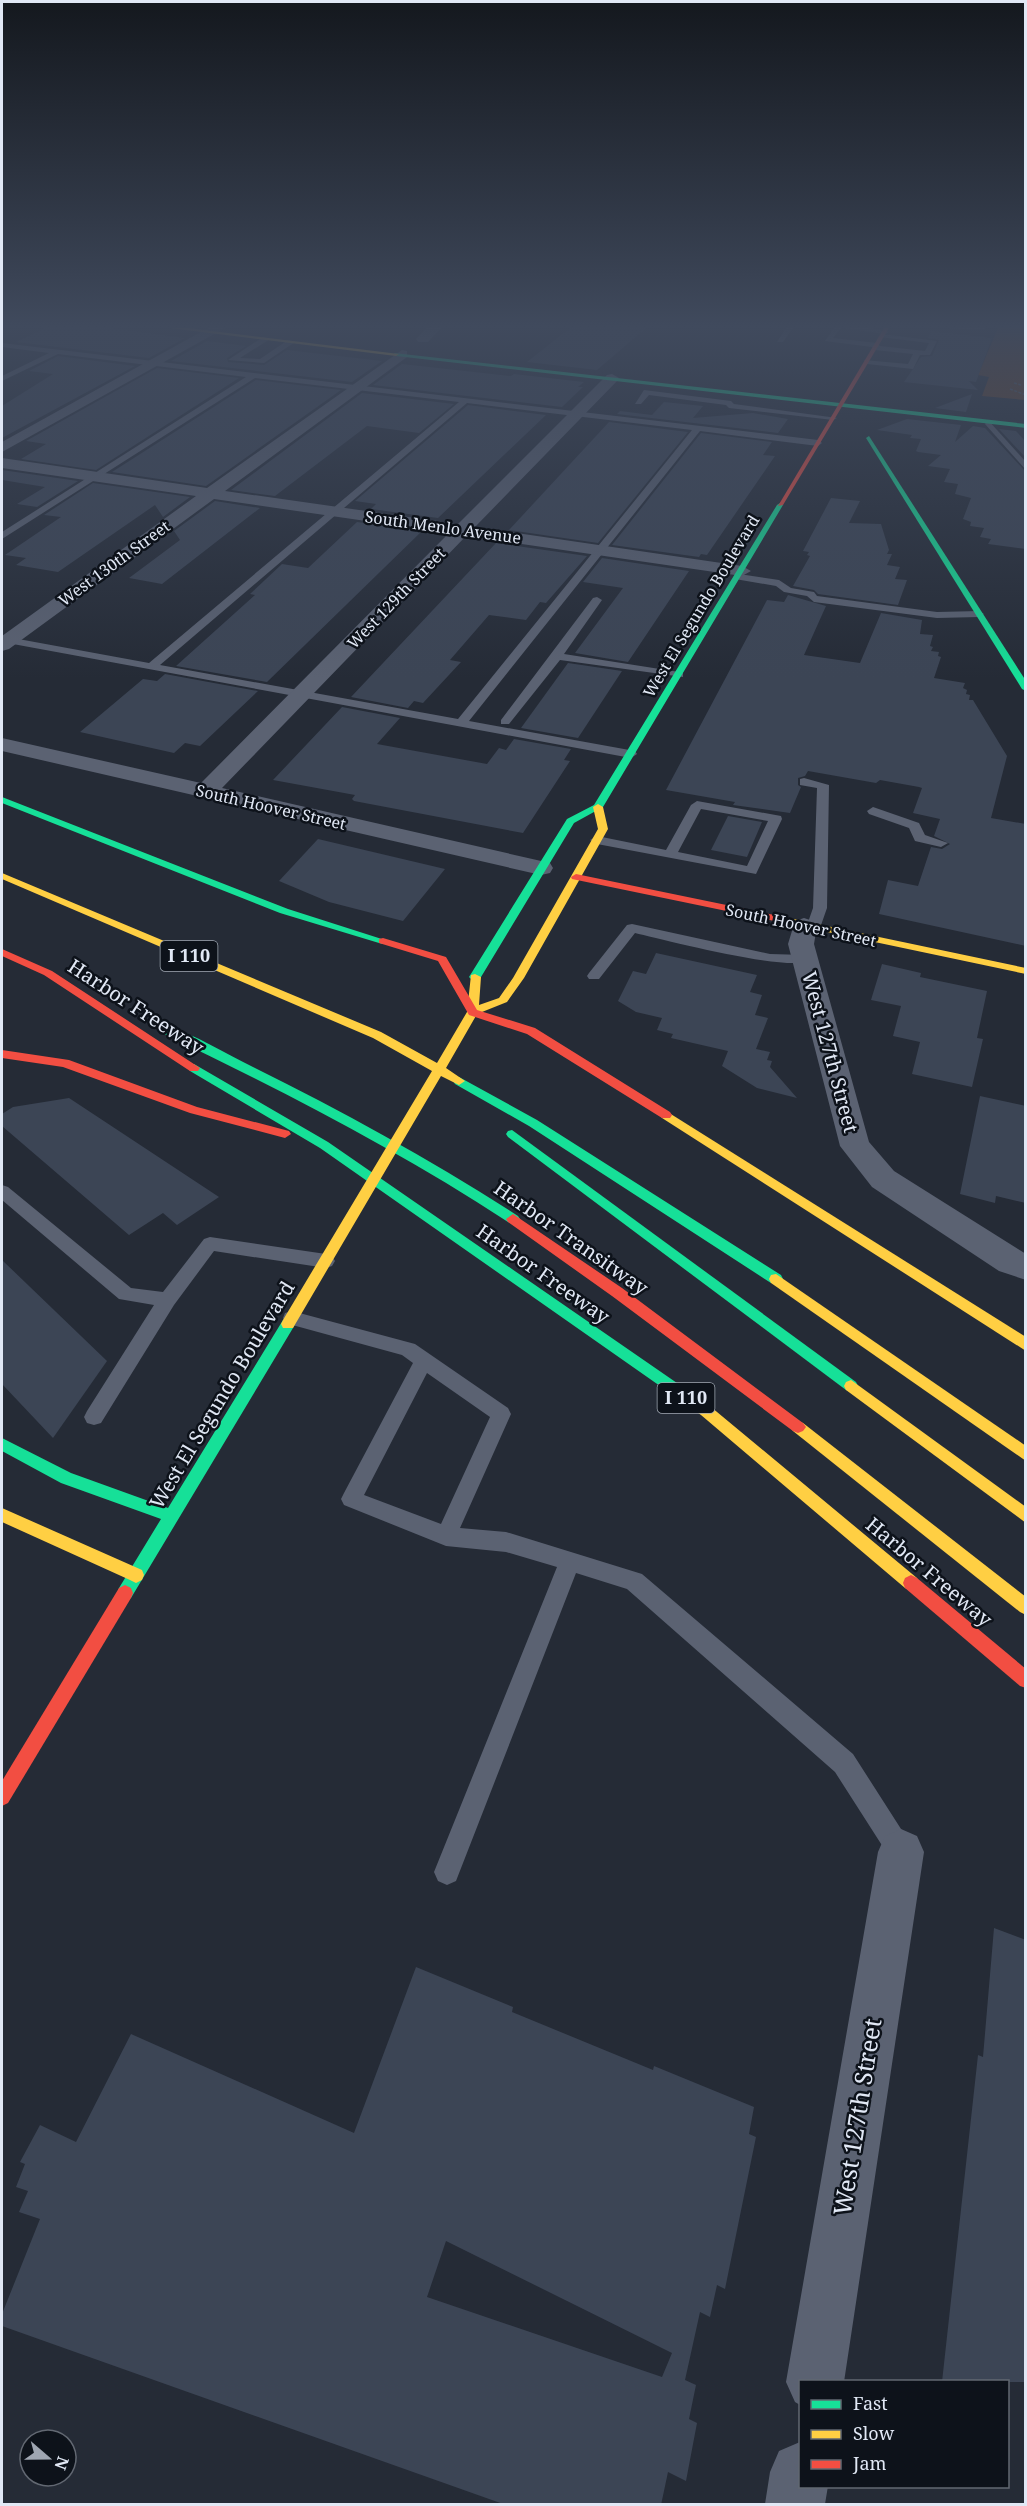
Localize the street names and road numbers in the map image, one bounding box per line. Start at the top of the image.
street label: South Menlo Avenue [363,505,523,549]
street label: West El Segundo Boulevard [638,511,764,701]
street label: West 130th Street [54,515,174,611]
street label: West 129th Street [342,542,450,653]
street label: South Hoover Street [194,779,349,835]
street label: South Hoover Street [724,898,879,952]
road number: I 110 [160,941,218,971]
street label: Harbor Freeway [63,953,210,1061]
street label: West 127th Street [796,968,865,1136]
street label: Harbor Transitway [489,1174,654,1301]
street label: Harbor Freeway [471,1218,616,1330]
street label: West El Segundo Boulevard [143,1276,300,1514]
road number: I 110 [658,1383,714,1413]
street label: Harbor Freeway [861,1511,999,1633]
street label: West 127th Street [825,2016,888,2218]

